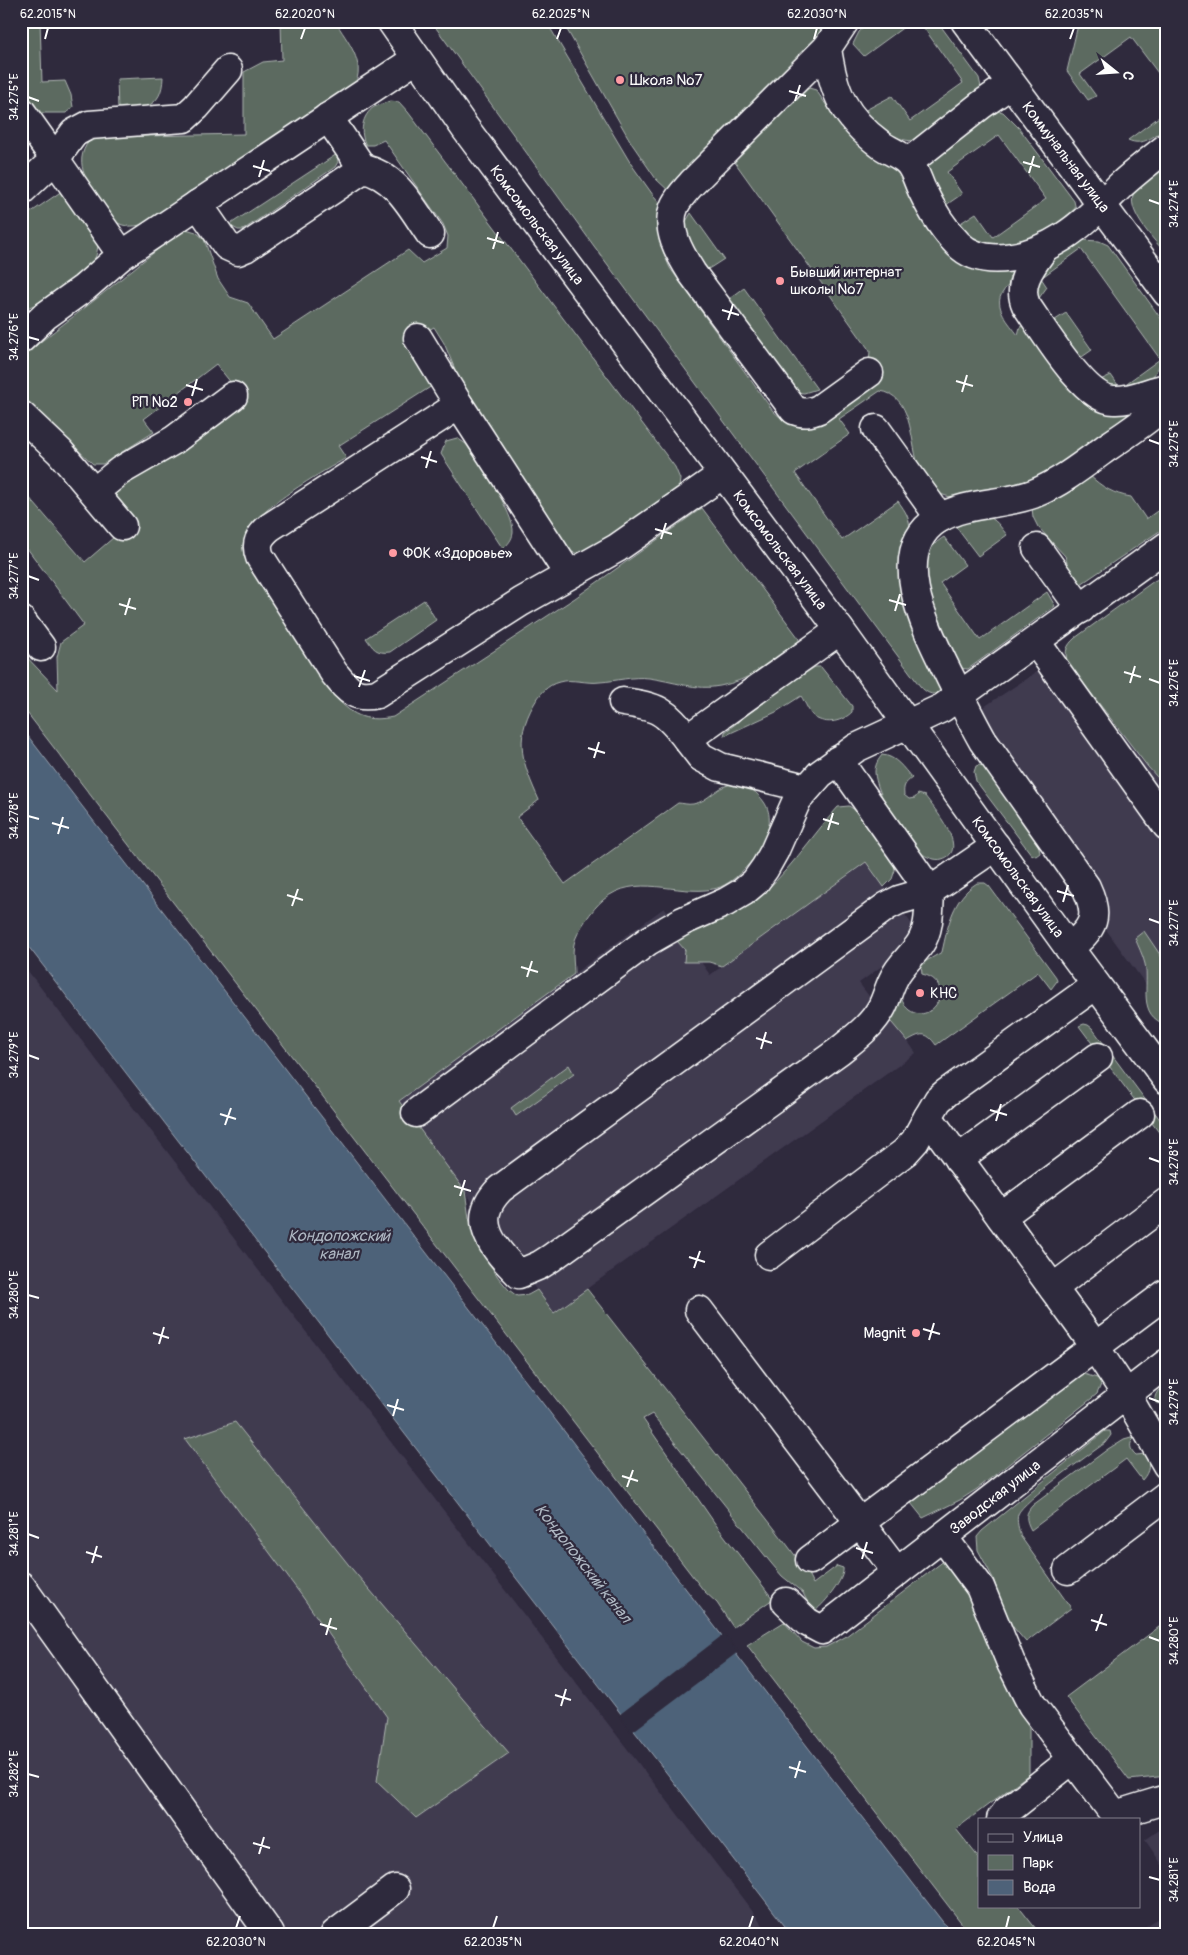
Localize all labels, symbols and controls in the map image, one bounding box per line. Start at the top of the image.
text: 62.2015°N [20,7,76,22]
text: 62.2020°N [275,7,335,22]
text: 62.2025°N [532,7,590,22]
text: 62.2030°N [787,7,847,22]
text: 62.2035°N [1045,7,1103,22]
north arrow [1090,48,1140,98]
text: С [1118,69,1137,83]
place label: Школа №7 [630,71,702,90]
text: 34.275°E [7,73,22,121]
marker: Школа №7 [614,74,626,86]
street label: Коммунальная улица [1018,98,1114,217]
street label: Комсомольская улица [485,162,588,289]
text: 34.274°E [1167,180,1182,228]
place label: Бывший интернат школы №7 [790,263,902,299]
marker: Бывший интернат школы №7 [774,275,786,287]
text: 34.276°E [7,313,22,361]
place label: РП №2 [132,393,178,412]
marker: РП №2 [182,396,194,408]
text: 34.275°E [1167,420,1182,468]
street label: Комсомольская улица [728,487,831,614]
place label: ФОК «Здоровье» [403,544,513,563]
marker: ФОК «Здоровье» [387,547,399,559]
text: 34.277°E [7,552,22,600]
text: 34.276°E [1167,659,1182,707]
text: 34.278°E [7,793,22,839]
street label: Комсомольская улица [967,813,1068,942]
text: 34.277°E [1167,899,1182,947]
place label: КНС [930,984,957,1003]
marker: КНС [914,987,926,999]
text: 34.279°E [7,1031,22,1079]
text: 34.278°E [1167,1139,1182,1185]
water label: Кондопожский канал [288,1226,391,1264]
text: 34.280°E [7,1271,22,1319]
place label: Magnit [863,1324,907,1343]
marker: Magnit [910,1327,922,1339]
text: 34.279°E [1167,1378,1182,1426]
street label: Заводская улица [946,1456,1045,1539]
water label: Кондопожский канал [531,1500,637,1628]
text: 34.281°E [7,1511,22,1557]
text: 34.280°E [1167,1617,1182,1665]
text: 34.282°E [7,1750,22,1798]
legend [978,1818,1140,1908]
text: Улица [1023,1828,1063,1847]
text: Парк [1023,1854,1054,1873]
text: 34.281°E [1167,1857,1182,1903]
text: Вода [1023,1878,1056,1897]
text: 62.2030°N [206,1935,266,1950]
text: 62.2035°N [464,1935,522,1950]
text: 62.2040°N [719,1935,779,1950]
text: 62.2045°N [977,1935,1035,1950]

